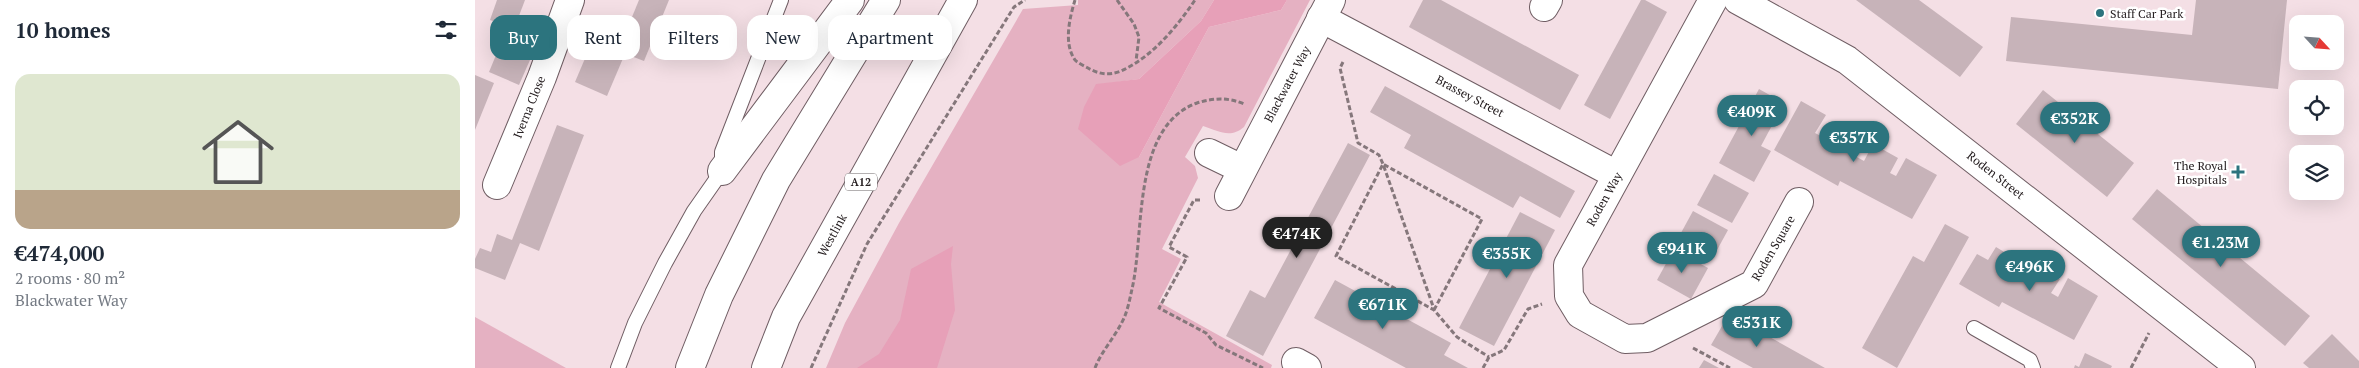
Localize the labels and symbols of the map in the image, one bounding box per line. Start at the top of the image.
place label: Staff Car Park [2110,6,2184,21]
marker: Staff Car Park [2094,7,2106,19]
north arrow [2289,15,2344,70]
street label: Blackwater Way [1261,42,1314,125]
street label: Brassey Street [1433,72,1507,121]
street label: Iverna Close [510,74,548,140]
pin: €409K [1717,94,1787,137]
pin: €352K [2040,102,2110,144]
pin: €357K [1819,120,1889,163]
street label: Roden Street [1964,148,2028,202]
place label: The Royal Hospitals [2174,158,2227,187]
marker: The Royal Hospitals [2231,165,2245,179]
street label: Roden Way [1583,169,1625,229]
road number: A12 [845,173,877,190]
street label: Westlink [814,210,850,259]
street label: Roden Square [1748,212,1798,284]
pin: €474K [1262,216,1332,259]
pin: €1.23M [2180,226,2262,268]
pin: €941K [1647,232,1717,274]
pin: €355K [1472,236,1542,279]
pin: €496K [1995,250,2065,292]
pin: €671K [1348,288,1418,330]
pin: €531K [1722,306,1792,348]

